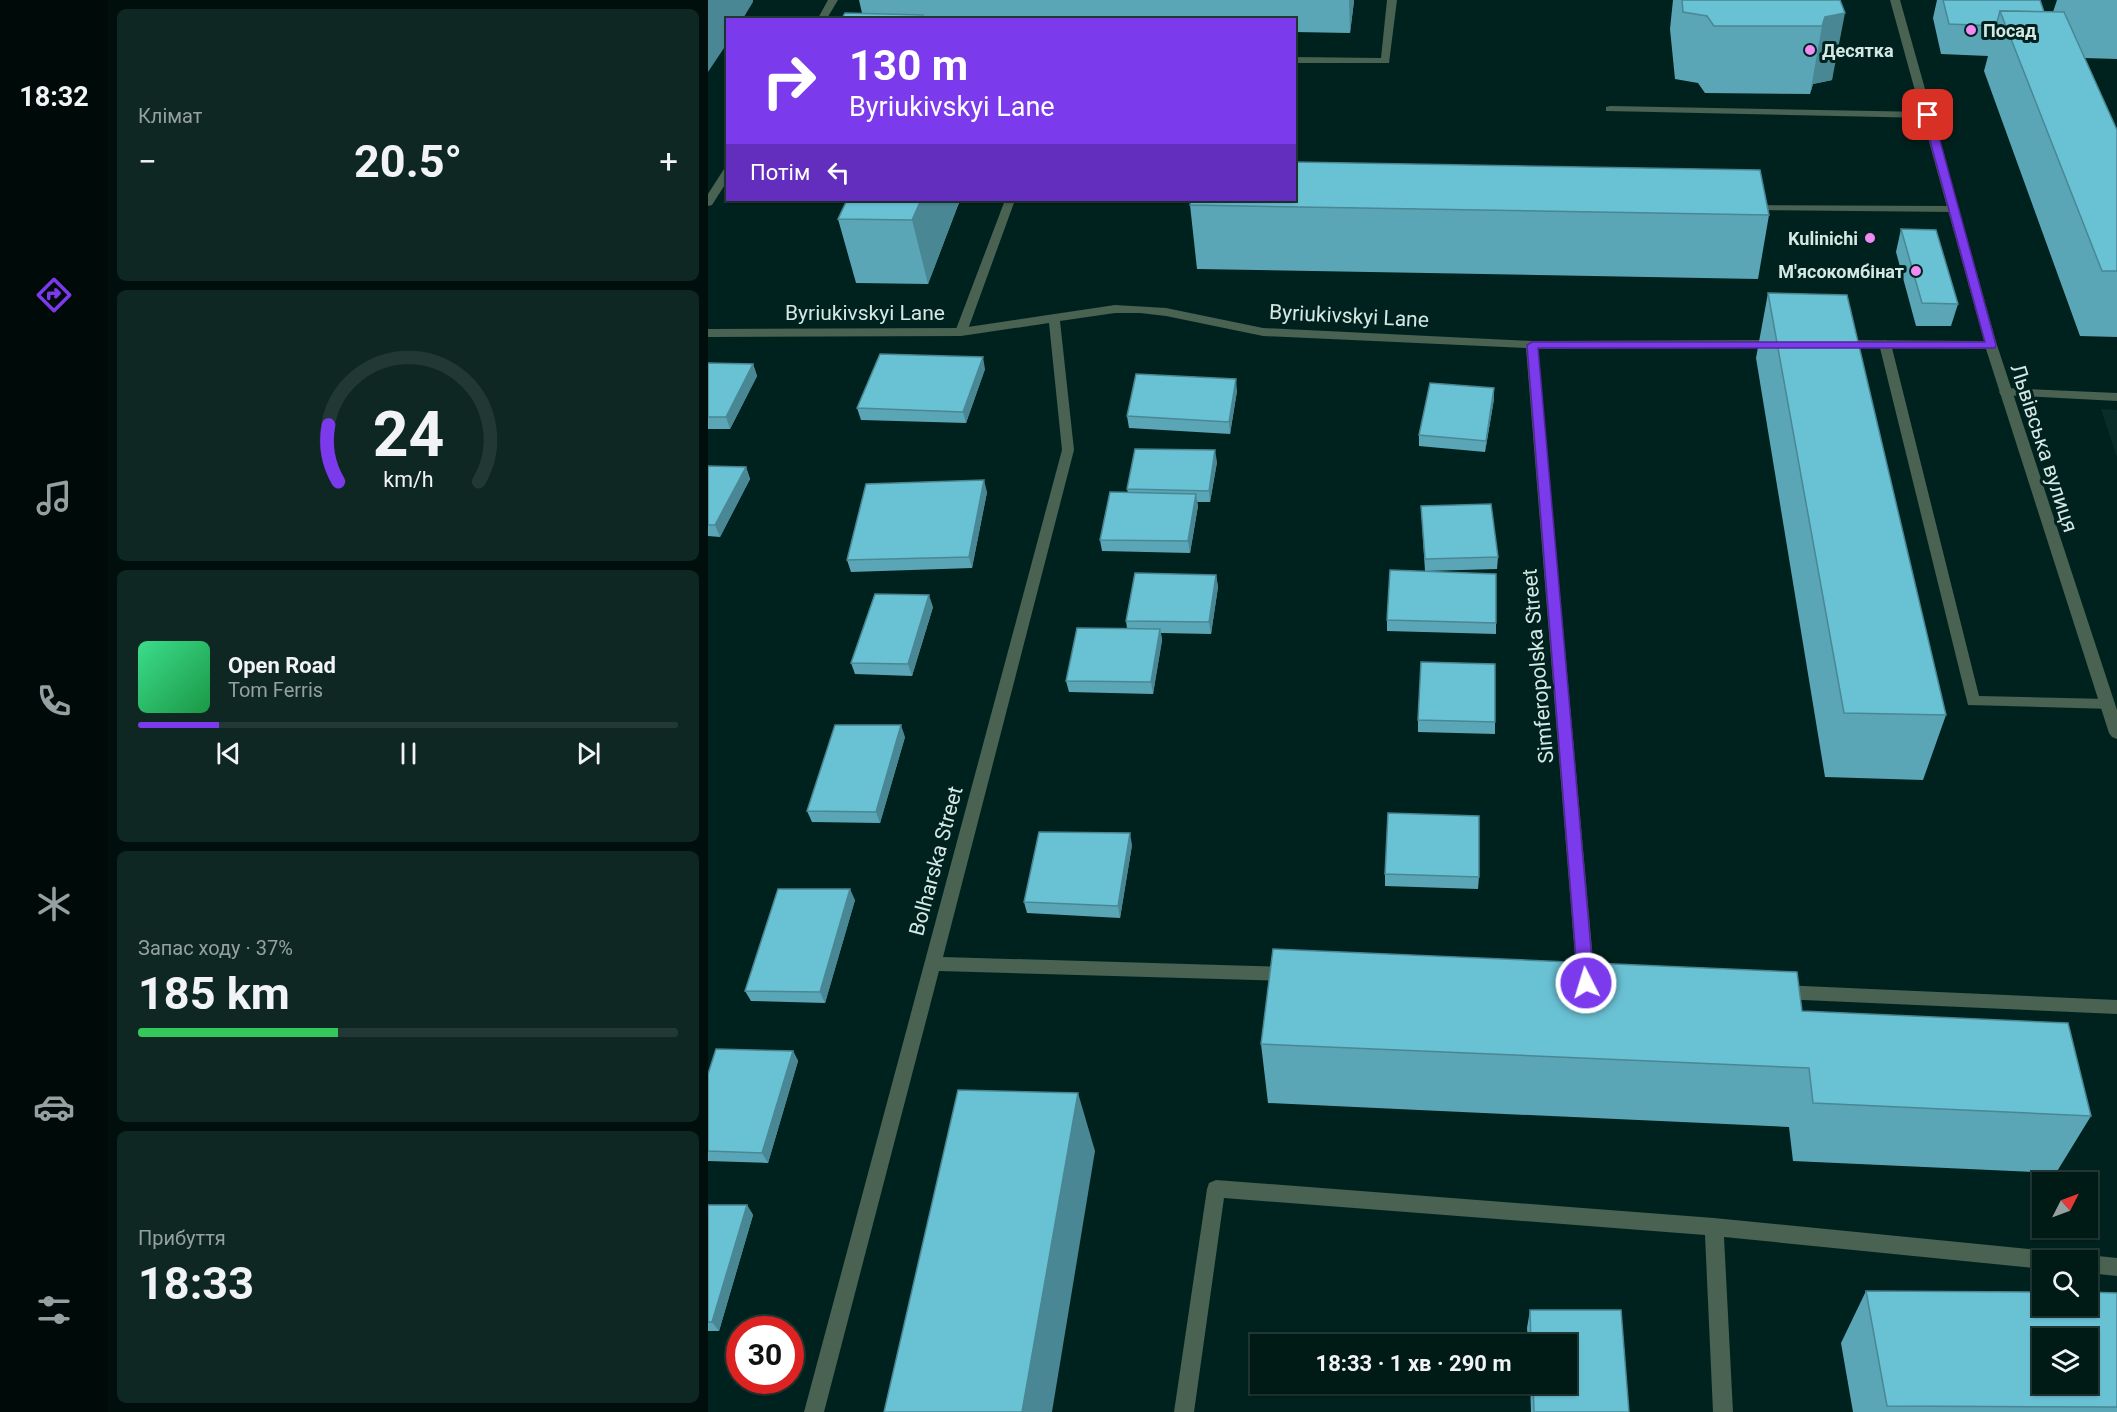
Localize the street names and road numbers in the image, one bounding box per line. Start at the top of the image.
street label: Byriukivskyi Lane [1269,300,1429,332]
street label: Byriukivskyi Lane [785,301,945,325]
street label: Львівська вулиця [2005,361,2083,535]
street label: Simferopolska Street [1518,567,1558,764]
street label: Bolharska Street [905,783,968,938]

